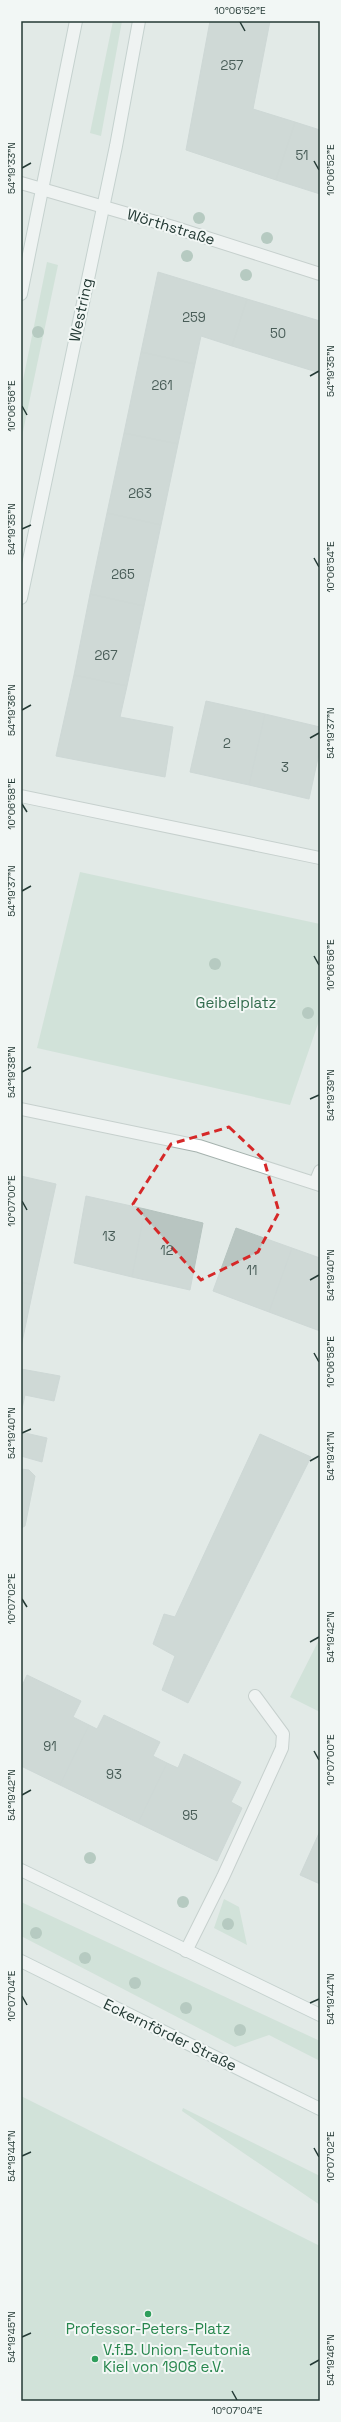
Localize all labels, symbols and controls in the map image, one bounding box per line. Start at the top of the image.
text: 10°06'52"E [214,4,266,17]
house number: 257 [221,57,243,74]
text: 54°19'33"N [5,142,18,194]
text: 10°06'52"E [324,144,337,196]
house number: 51 [295,147,309,164]
street label: Wörthstraße [125,204,217,249]
street label: Westring [65,276,97,343]
house number: 259 [182,309,206,326]
house number: 50 [270,325,286,342]
text: 54°19'35"N [324,345,337,397]
house number: 261 [151,377,173,394]
text: 10°06'56"E [5,380,18,432]
house number: 263 [128,485,152,502]
text: 54°19'35"N [5,503,18,555]
text: 10°06'54"E [324,541,337,593]
house number: 265 [111,566,135,583]
house number: 267 [95,647,117,664]
text: 54°19'36"N [5,684,18,736]
text: 54°19'37"N [324,707,337,759]
house number: 2 [223,735,231,752]
house number: 3 [281,759,289,776]
text: 10°06'58"E [5,778,18,830]
text: 54°19'37"N [5,865,18,917]
text: 10°06'56"E [324,939,337,991]
park label: Geibelplatz [196,993,276,1012]
text: 54°19'38"N [5,1046,18,1098]
text: 54°19'39"N [324,1069,337,1121]
text: 10°07'00"E [5,1175,18,1227]
house number: 13 [102,1228,116,1245]
house number: 12 [160,1242,174,1259]
text: 54°19'40"N [324,1249,337,1301]
house number: 11 [247,1262,257,1279]
text: 10°06'58"E [324,1336,337,1388]
text: 54°19'40"N [5,1407,18,1459]
text: 54°19'41"N [324,1431,337,1481]
text: 10°07'02"E [5,1573,18,1625]
text: 54°19'42"N [324,1611,337,1663]
text: 10°07'00"E [324,1734,337,1786]
house number: 91 [43,1738,57,1755]
house number: 93 [106,1766,122,1783]
text: 54°19'42"N [5,1769,18,1821]
house number: 95 [182,1807,198,1824]
text: 10°07'04"E [5,1970,18,2021]
text: 54°19'44"N [324,1973,337,2025]
street label: Eckernförder Straße [100,1994,240,2075]
text: 54°19'44"N [5,2130,18,2182]
text: 10°07'02"E [324,2131,337,2183]
marker: Professor-Peters-Platz [143,2309,153,2319]
text: 54°19'45"N [5,2311,18,2363]
place label: Professor-Peters-Platz [66,2319,230,2338]
text: 54°19'46"N [324,2334,337,2386]
place label: V.f.B. Union-Teutonia Kiel von 1908 e.V. [103,2340,251,2376]
marker: V.f.B. Union-Teutonia Kiel von 1908 e.V. [90,2354,100,2364]
text: 10°07'04"E [212,2404,263,2417]

